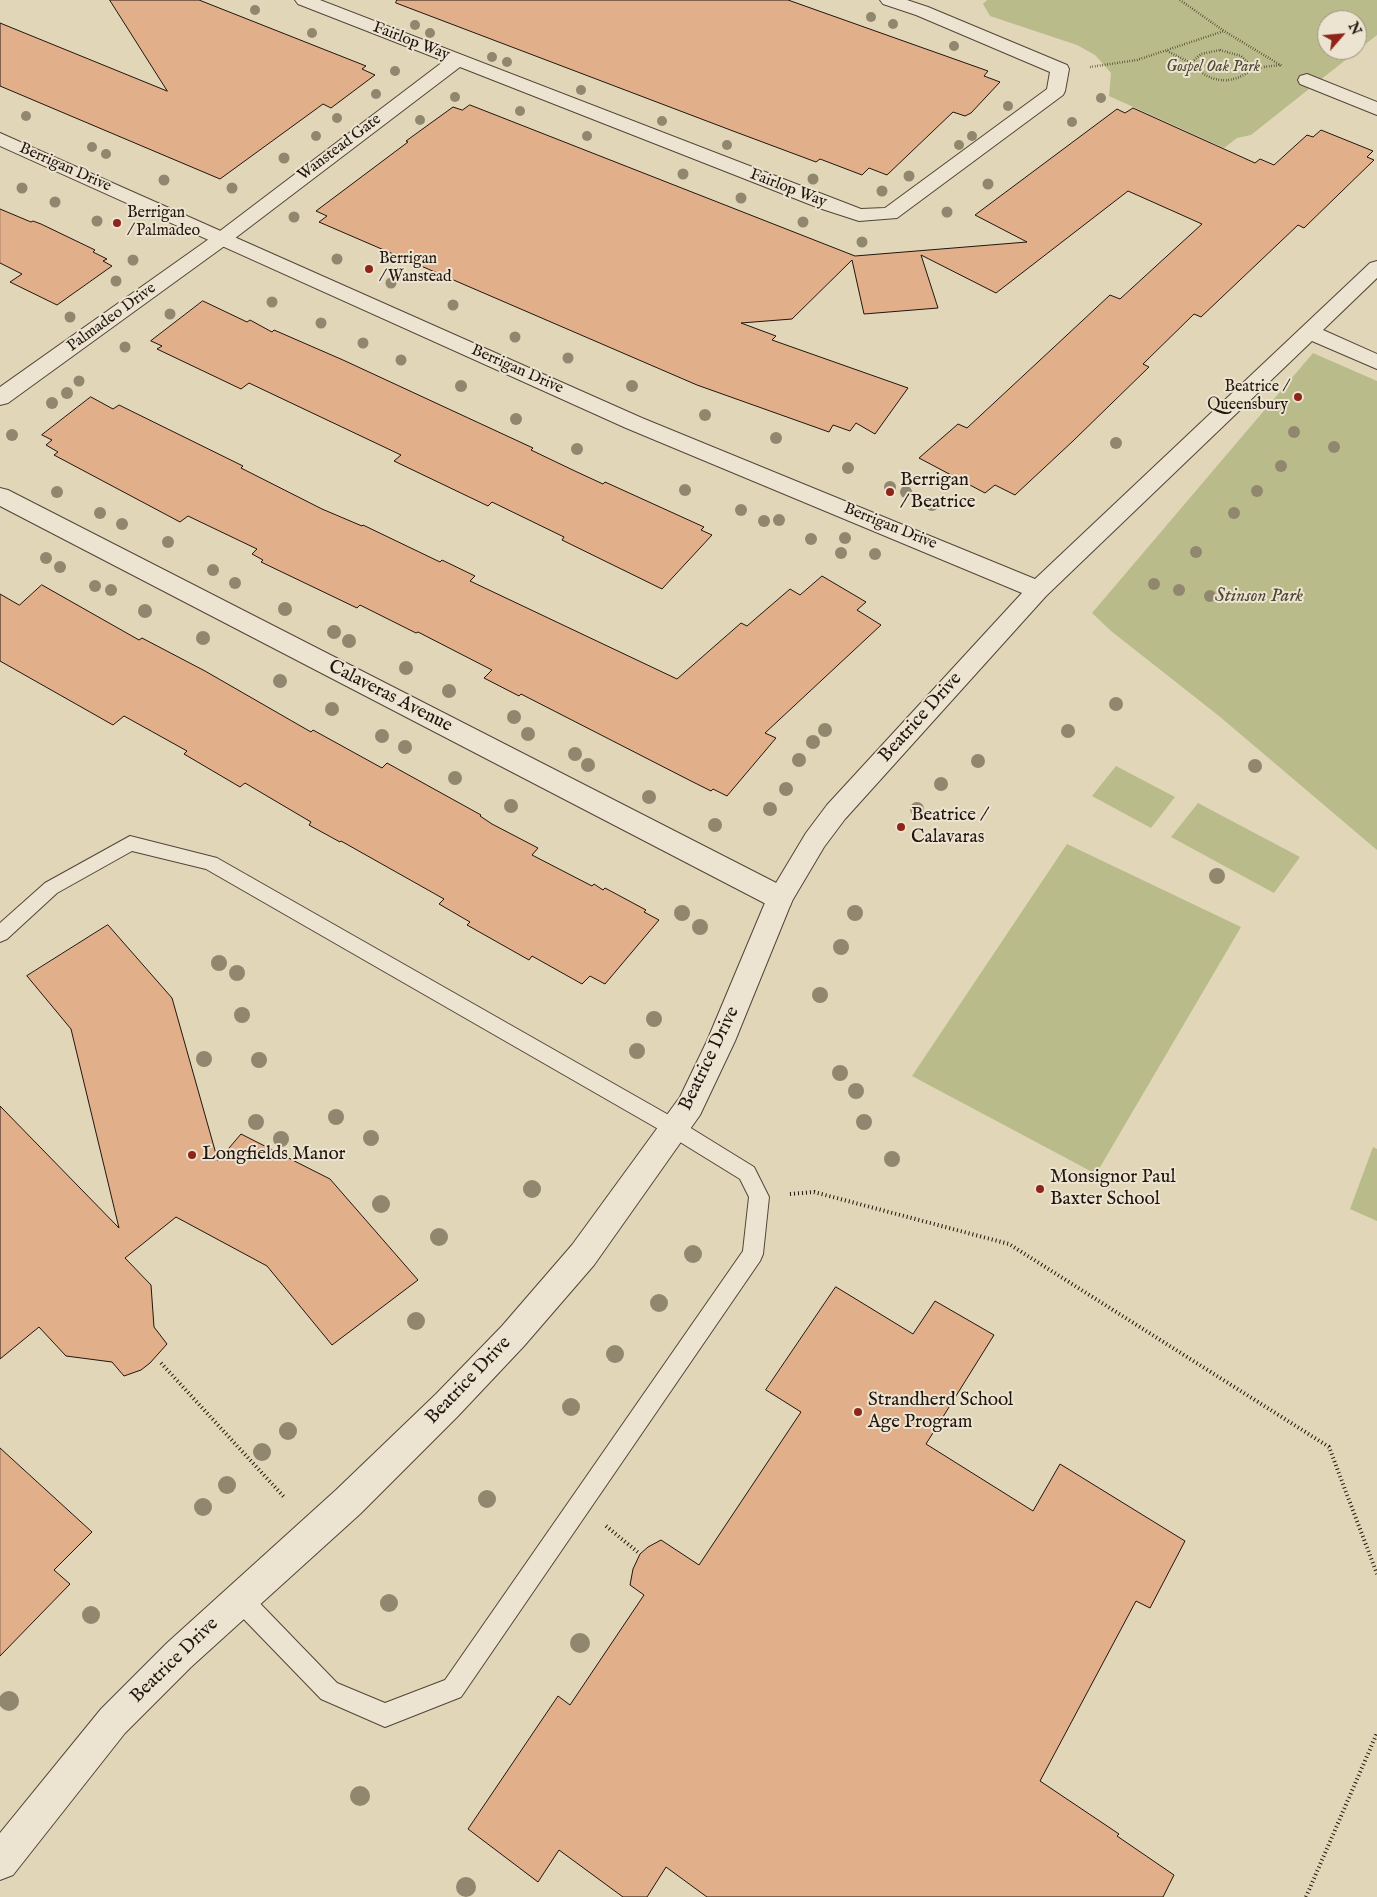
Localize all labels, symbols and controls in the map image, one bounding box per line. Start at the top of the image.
north arrow [1317,10,1367,60]
street label: Fairlop Way [370,19,452,65]
text: N [1344,19,1365,38]
park label: Gospel Oak Park [1166,58,1260,78]
street label: Wanstead Gate [294,110,386,186]
street label: Berrigan Drive [16,139,114,197]
street label: Fairlop Way [747,166,829,212]
place label: Berrigan / Palmadeo [127,204,200,242]
marker: Berrigan / Palmadeo [111,217,123,229]
place label: Berrigan / Wanstead [379,250,452,288]
marker: Berrigan / Wanstead [363,263,375,275]
street label: Palmadeo Drive [64,279,160,357]
street label: Berrigan Drive [468,341,566,399]
place label: Beatrice / Queensbury [1207,378,1288,416]
marker: Beatrice / Queensbury [1292,391,1304,403]
place label: Berrigan / Beatrice [900,470,976,514]
marker: Berrigan / Beatrice [884,486,896,498]
street label: Berrigan Drive [841,500,939,554]
park label: Stinson Park [1215,586,1303,608]
street label: Calaveras Avenue [324,656,456,738]
street label: Beatrice Drive [875,668,967,768]
place label: Beatrice / Calavaras [911,805,987,849]
marker: Beatrice / Calavaras [895,821,907,833]
street label: Beatrice Drive [675,1003,745,1115]
place label: Longfields Manor [202,1144,346,1166]
marker: Longfields Manor [186,1149,198,1161]
place label: Monsignor Paul Baxter School [1050,1167,1176,1211]
marker: Monsignor Paul Baxter School [1034,1183,1046,1195]
street label: Beatrice Drive [421,1332,517,1430]
place label: Strandherd School Age Program [868,1390,1013,1434]
marker: Strandherd School Age Program [852,1406,864,1418]
street label: Beatrice Drive [126,1613,224,1709]

